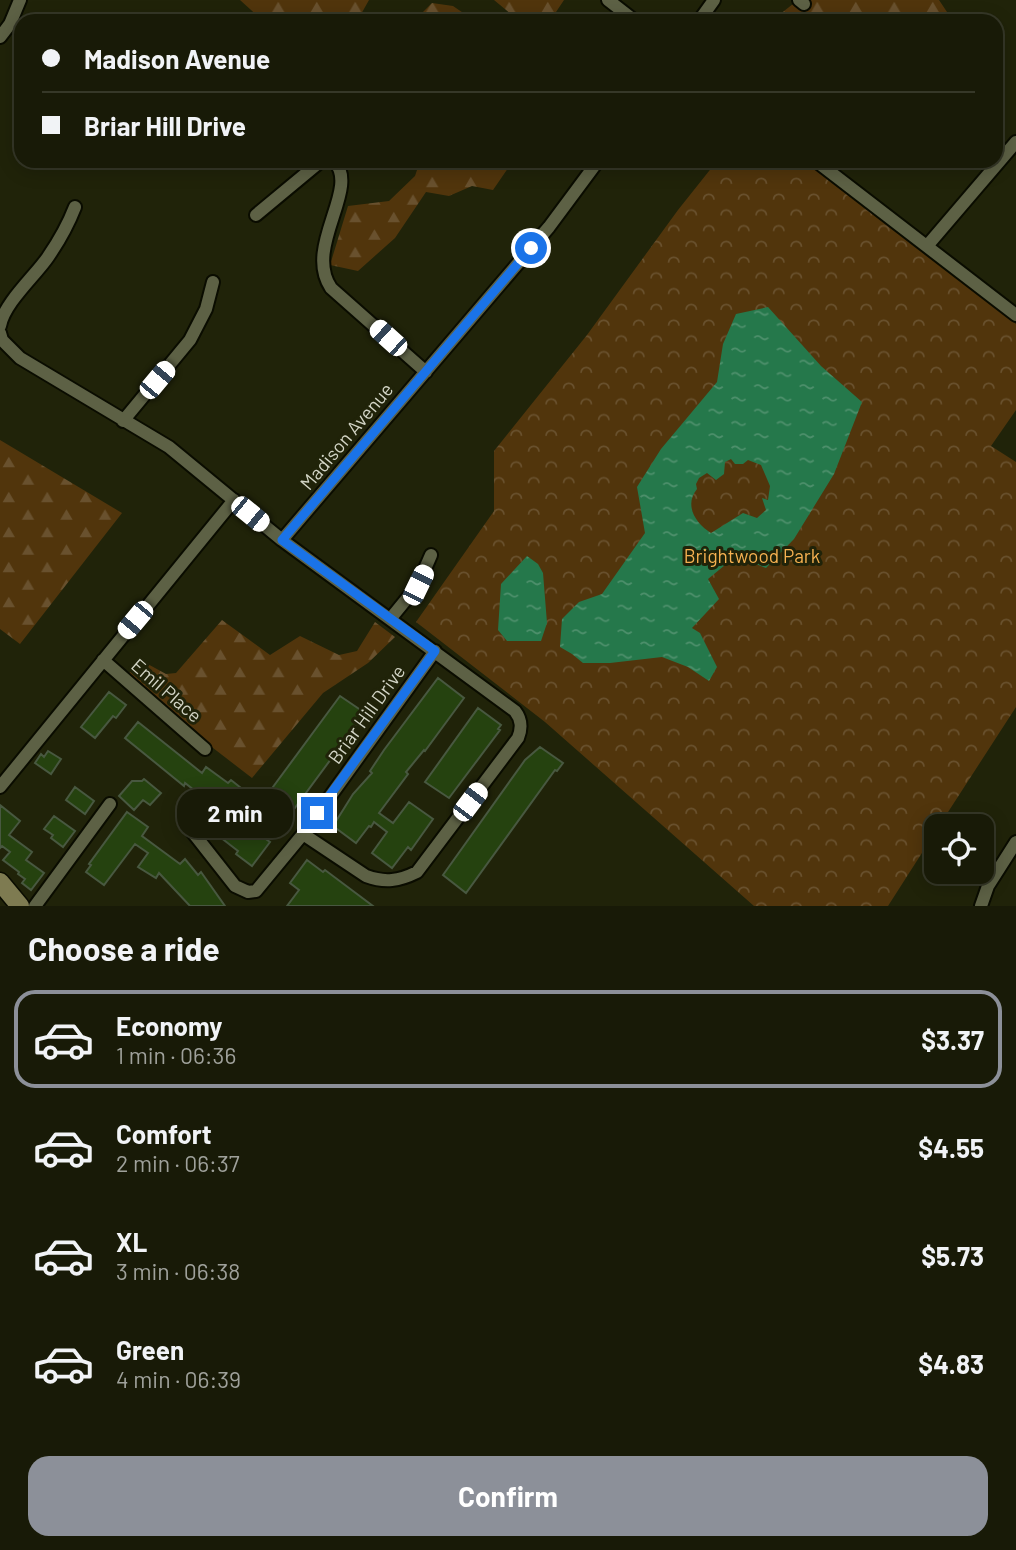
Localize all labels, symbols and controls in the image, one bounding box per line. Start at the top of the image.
text: Madison Avenue [84,43,270,74]
text: Briar Hill Drive [84,110,246,141]
route start [515,232,547,264]
car [366,316,411,360]
car [136,357,179,403]
street label: Madison Avenue [295,378,397,494]
car [228,493,273,535]
park label: Brightwood Park [684,544,820,567]
car [400,562,437,608]
car [114,597,157,643]
street label: Emil Place [127,653,207,727]
street label: Briar Hill Drive [323,660,409,768]
car [449,779,492,825]
callout: 2 min [177,788,292,838]
route end [301,797,333,829]
text: 2 min [207,799,263,827]
map controls [924,814,994,884]
button: locate [924,814,994,884]
text: Choose a ride [28,929,220,967]
icon: car [32,1008,95,1071]
text: Economy [116,1010,222,1041]
text: $3.37 [921,1024,984,1055]
text: 1 min · 06:36 [116,1041,236,1069]
icon: car [32,1116,95,1179]
text: Comfort [116,1118,212,1149]
text: $4.55 [918,1132,984,1163]
text: 2 min · 06:37 [116,1149,240,1177]
icon: car [32,1224,95,1287]
text: XL [116,1226,147,1257]
text: $5.73 [921,1240,984,1271]
text: 3 min · 06:38 [116,1257,240,1285]
icon: car [32,1332,95,1395]
text: Green [116,1334,184,1365]
text: $4.83 [918,1348,984,1379]
text: 4 min · 06:39 [116,1365,241,1393]
button: Confirm [28,1456,988,1536]

